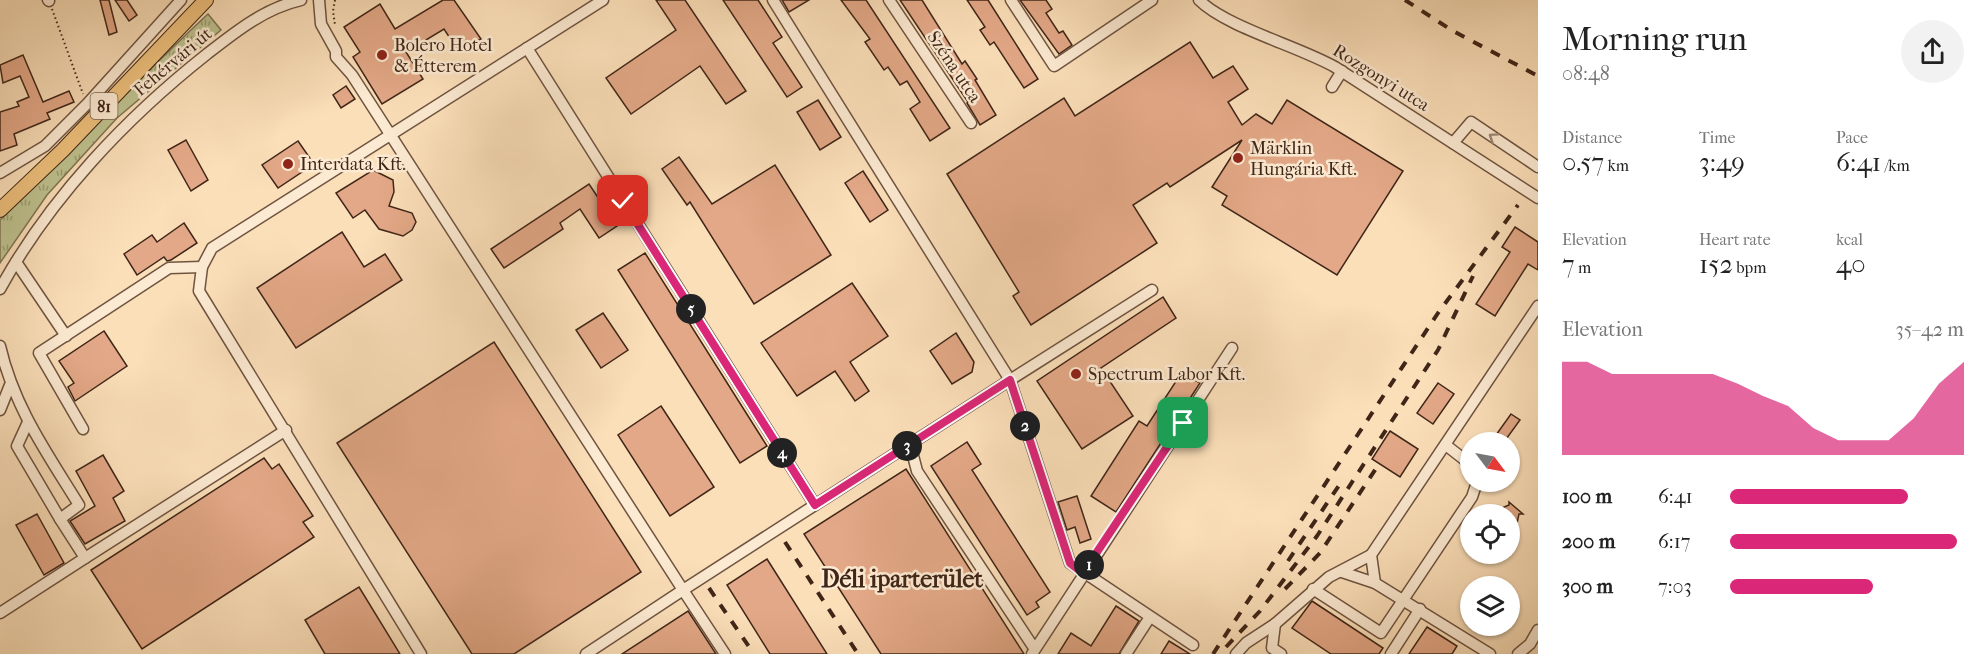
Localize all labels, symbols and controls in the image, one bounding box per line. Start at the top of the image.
text: Morning run [1562,20,1747,59]
button: share [1901,20,1964,83]
street label: Fehérvári út [130,23,217,101]
street label: Széna utca [922,27,986,107]
place label: Bolero Hotel & Étterem [394,35,492,77]
street label: Rozgonyi utca [1329,40,1434,116]
marker: Bolero Hotel & Étterem [375,48,389,62]
text: 08:48 [1562,62,1610,85]
road number: 81 [90,93,118,119]
text: Distance [1562,128,1622,147]
text: Time [1699,128,1735,147]
text: Pace [1836,128,1868,147]
one-way arrow [1489,132,1499,144]
place label: Märklin Hungária Kft. [1250,138,1357,180]
text: 0.57 [1562,147,1604,178]
text: 3:49 [1699,147,1745,178]
text: 6:41 [1836,147,1881,178]
marker: Märklin Hungária Kft. [1231,151,1245,165]
place label: Interdata Kft. [300,154,406,175]
text: km [1604,156,1629,175]
text: /km [1881,156,1910,175]
marker: Interdata Kft. [281,157,295,171]
pin [597,175,648,226]
icon: check [606,184,639,217]
text: Elevation [1562,230,1627,249]
text: Heart rate [1699,230,1771,249]
text: kcal [1836,230,1863,249]
text: 7 [1562,249,1575,280]
text: 152 [1699,249,1733,280]
text: 40 [1836,249,1866,280]
text: m [1575,258,1591,277]
text: bpm [1733,258,1767,277]
pin: 5 [676,294,706,324]
text: 5 [688,299,694,318]
text: Elevation [1562,318,1643,341]
text: 35–42 m [1895,318,1964,341]
place label: Spectrum Labor Kft. [1088,364,1245,385]
marker: Spectrum Labor Kft. [1069,367,1083,381]
pin [1157,397,1208,448]
icon: arrive [1166,406,1199,439]
pin: 2 [1010,411,1040,441]
text: 2 [1021,416,1029,435]
pin: 3 [892,431,922,461]
north arrow [1460,432,1520,492]
map controls [1460,432,1520,636]
text: 3 [904,436,910,455]
pin: 4 [767,438,797,468]
text: 4 [777,443,787,462]
text: 100 m [1562,485,1612,508]
text: 6:41 [1658,485,1693,508]
button: locate [1460,504,1520,564]
text: 200 m [1562,530,1615,553]
text: 6:17 [1658,530,1690,553]
pin: 1 [1074,550,1104,580]
text: 1 [1086,555,1092,574]
district label: Déli iparterület [821,565,983,593]
text: 300 m [1562,575,1613,598]
text: 7:03 [1658,575,1692,598]
button: layers [1460,576,1520,636]

